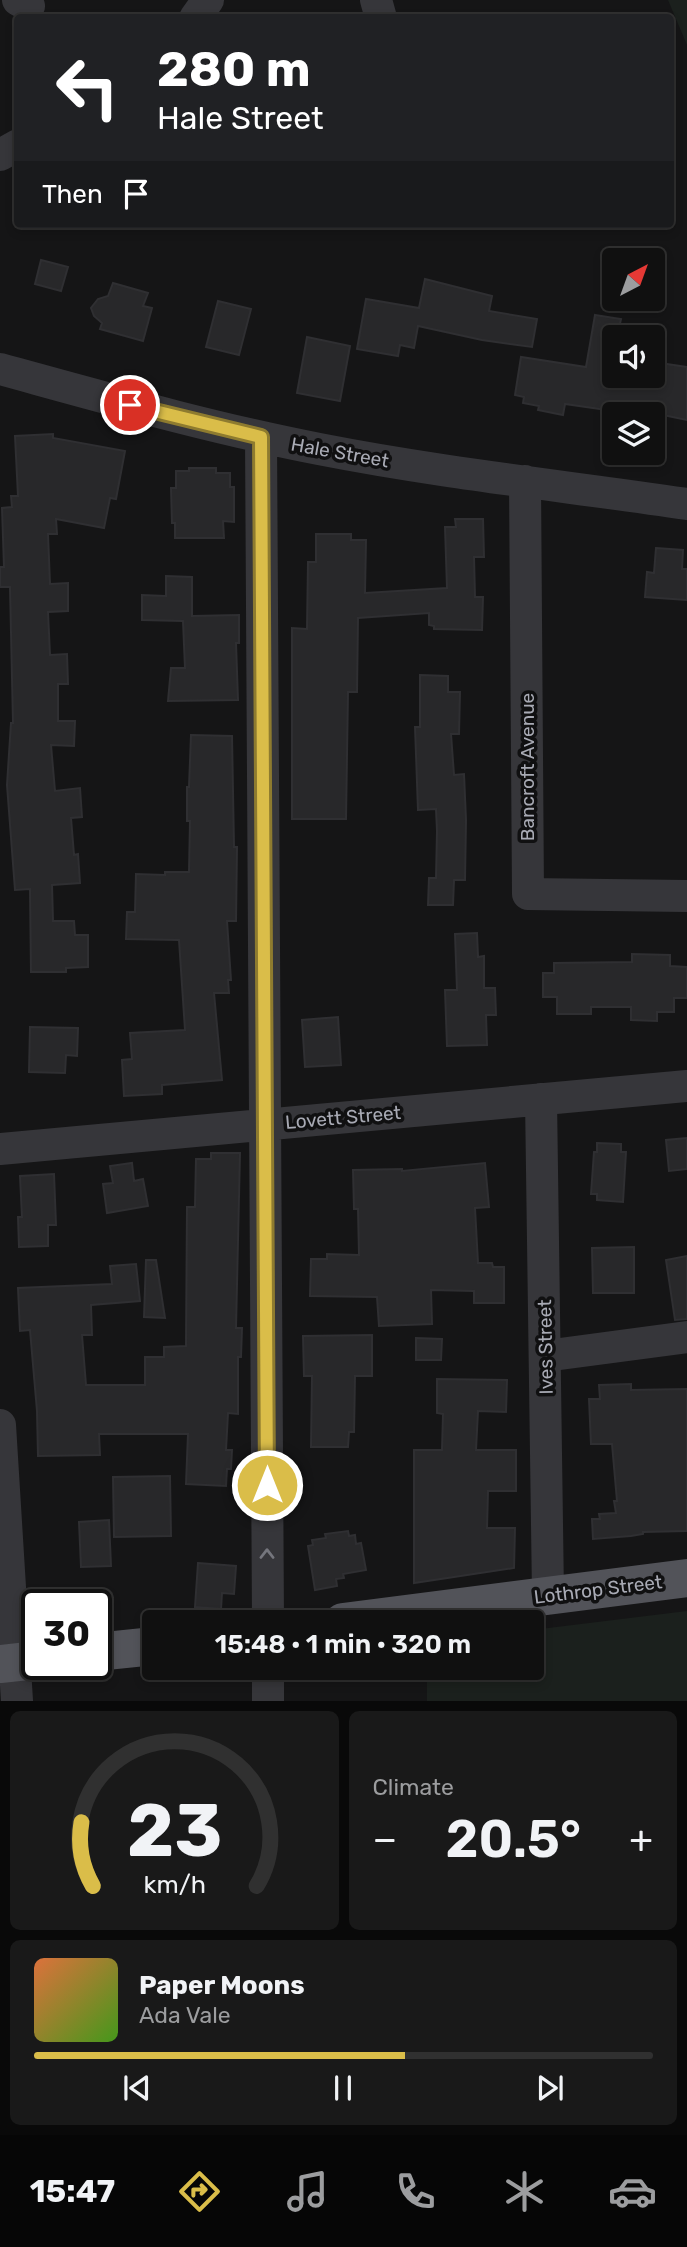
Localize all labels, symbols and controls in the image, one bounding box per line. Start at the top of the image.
text: 280 m [157,40,311,98]
icon: left [42,42,133,133]
text: Hale Street [157,99,324,137]
icon: arrive [117,175,155,213]
text: Then [42,179,103,210]
north arrow [602,248,665,312]
map controls [602,248,665,465]
button: sound [602,325,665,388]
pin [100,375,160,435]
icon: arrive [111,386,149,424]
button: layers [602,402,665,465]
street label: Hale Street [289,433,391,473]
street label: Bancroft Avenue [516,693,539,841]
street label: Lovett Street [284,1101,403,1134]
street label: Ives Street [533,1299,558,1395]
position arrow [230,1448,304,1522]
one-way arrow [260,1548,275,1559]
street label: Lothrop Street [533,1570,664,1609]
speed limit sign: 30 [21,1589,112,1680]
text: 15:48 · 1 min · 320 m [215,1629,471,1660]
text: Climate [373,1773,454,1801]
text: 23 [127,1789,222,1875]
text: 20.5° [446,1808,581,1870]
text: − [373,1816,397,1862]
text: + [629,1816,653,1862]
text: km/h [143,1870,205,1899]
text: Paper Moons [139,1970,305,2001]
text: Ada Vale [139,2001,231,2029]
icon: previous [118,2069,156,2107]
icon: pause [324,2069,362,2107]
icon: next [531,2069,569,2107]
icon: directions [175,2167,224,2216]
icon: music [283,2167,332,2216]
icon: phone [391,2167,440,2216]
icon: climate [500,2167,549,2216]
icon: car [608,2167,657,2216]
text: 15:47 [30,2172,115,2210]

